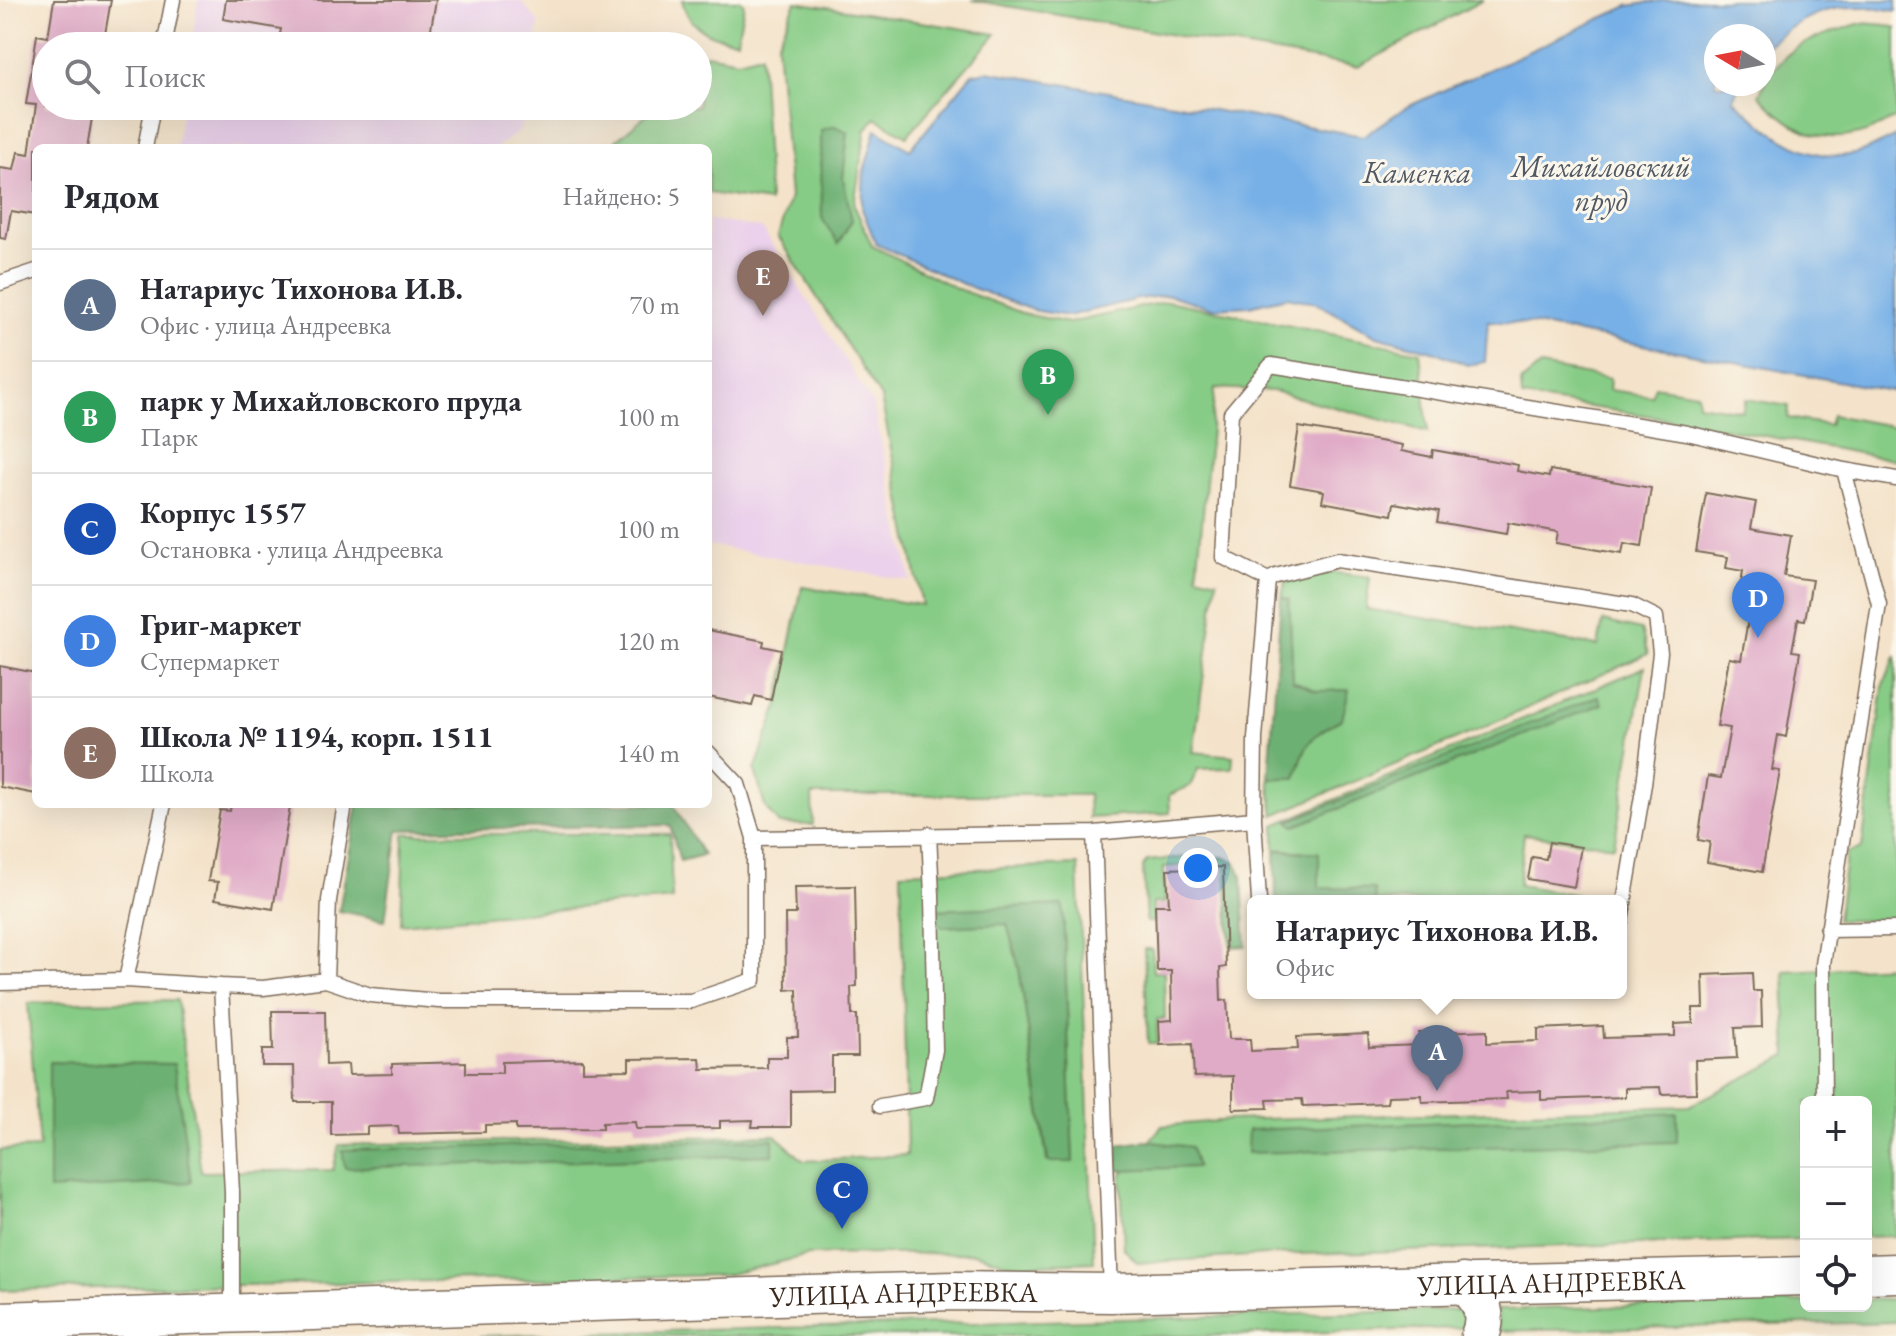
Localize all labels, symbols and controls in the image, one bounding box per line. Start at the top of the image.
north arrow [1704,24,1776,96]
search box [32,32,712,120]
icon: search [60,54,104,98]
text: Поиск [124,57,206,96]
water label: Михайловский пруд [1510,147,1690,220]
water label: Каменка [1362,153,1471,192]
text: Рядом [64,174,159,218]
text: Найдено: 5 [562,179,680,213]
pin: E [737,250,789,316]
text: Натариус Тихонова И.В. [140,269,463,308]
text: A [81,288,99,322]
text: 70 m [630,288,680,322]
text: Офис · улица Андреевка [140,308,391,342]
pin: B [1022,349,1074,415]
text: парк у Михайловского пруда [140,381,522,420]
text: B [82,400,98,434]
text: 100 m [617,400,680,434]
text: Парк [140,420,198,454]
text: Корпус 1557 [140,493,306,532]
text: C [81,512,99,546]
text: 100 m [617,512,680,546]
text: Остановка · улица Андреевка [140,532,443,566]
pin: D [1732,572,1784,638]
text: Григ-маркет [140,605,301,644]
text: D [80,624,100,658]
text: 120 m [617,624,680,658]
text: Супермаркет [140,644,279,678]
text: Школа № 1194, корп. 1511 [140,717,494,756]
text: E [83,736,97,770]
text: 140 m [617,736,680,770]
text: Школа [140,756,214,790]
your location [1178,848,1218,888]
popup [1247,895,1627,999]
text: Натариус Тихонова И.В. [1276,911,1598,950]
text: Офис [1276,950,1335,984]
pin: A [1411,1025,1463,1091]
map controls [1800,1096,1872,1312]
button: + [1800,1096,1872,1168]
pin: C [816,1163,868,1229]
button: − [1800,1168,1872,1240]
button: locate [1800,1240,1872,1312]
street label: УЛИЦА АНДРЕЕВКА [1416,1261,1687,1304]
street label: УЛИЦА АНДРЕЕВКА [768,1273,1039,1314]

